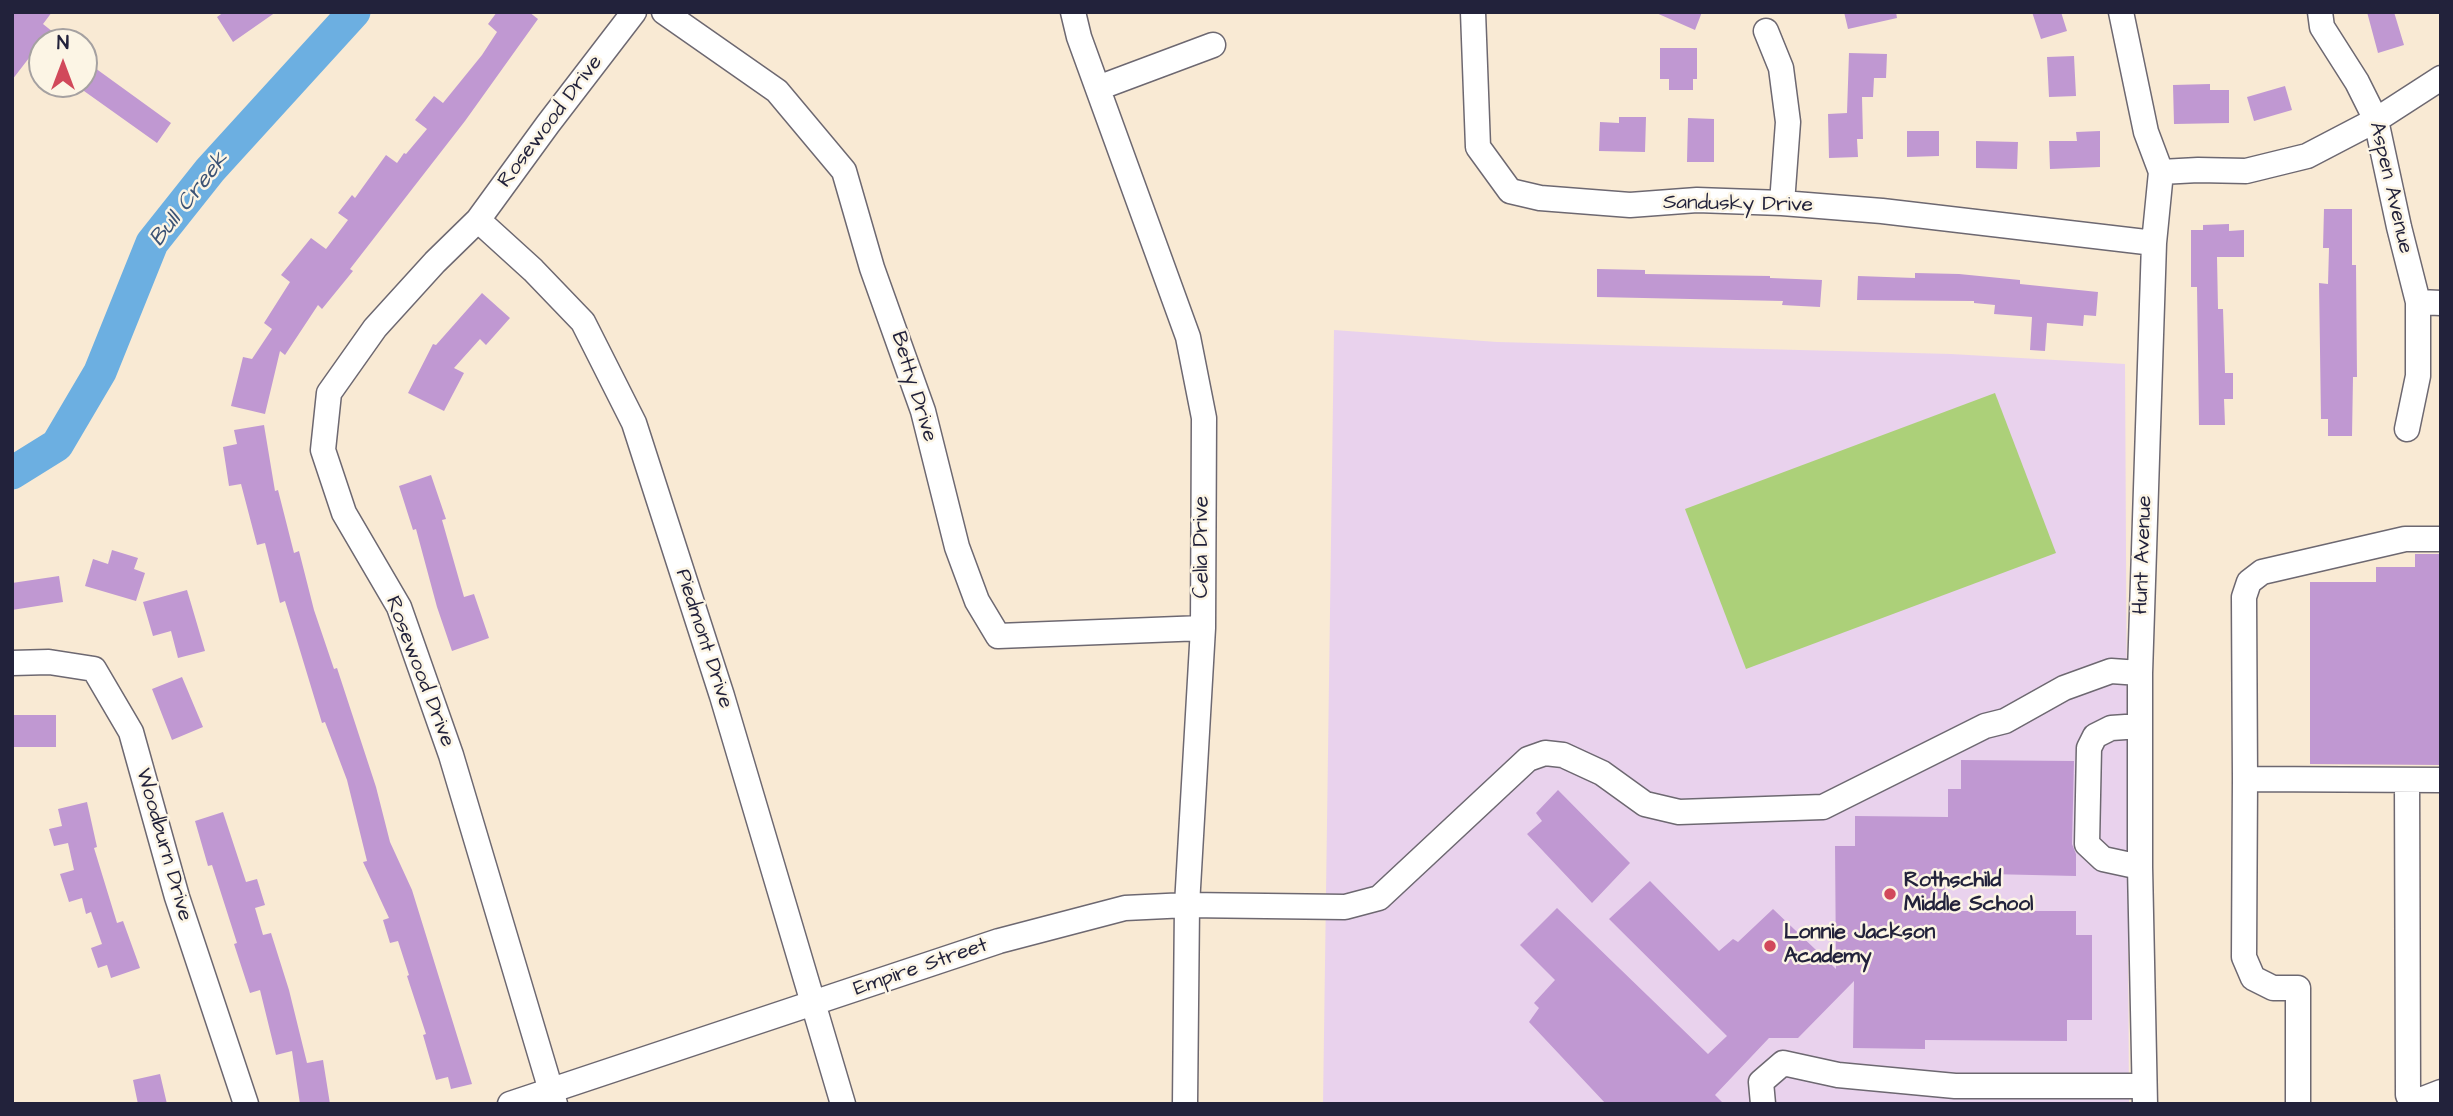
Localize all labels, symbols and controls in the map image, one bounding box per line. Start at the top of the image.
north arrow [28,28,98,98]
text: N [57,30,69,57]
street label: Rosewood Drive [493,51,609,193]
street label: Aspen Avenue [2363,120,2417,256]
water label: Bull Creek [145,147,235,253]
street label: Sandusky Drive [1663,191,1813,219]
street label: Betty Drive [884,329,942,445]
street label: Hunt Avenue [2129,495,2159,615]
street label: Celia Drive [1190,496,1216,598]
street label: Piedmont Drive [669,566,737,712]
street label: Rosewood Drive [379,593,459,751]
street label: Woodburn Drive [129,766,197,924]
place label: Rothschild Middle School [1904,869,2033,919]
marker: Rothschild Middle School [1882,886,1898,902]
place label: Lonnie Jackson Academy [1784,921,1935,971]
street label: Empire Street [851,933,991,1003]
marker: Lonnie Jackson Academy [1762,938,1778,954]

